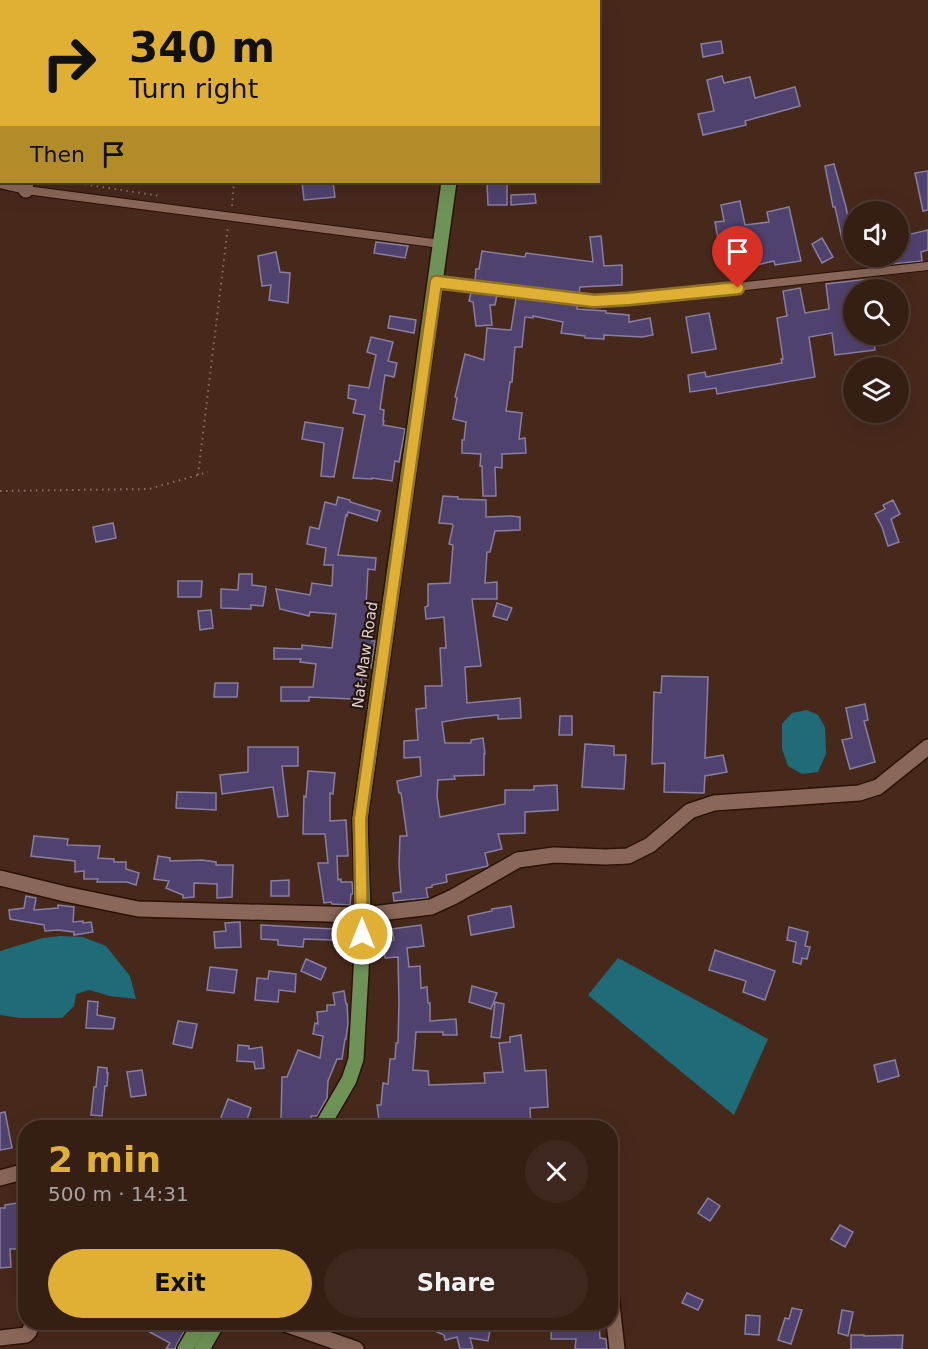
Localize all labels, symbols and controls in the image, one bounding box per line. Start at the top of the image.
text: 340 m [129,23,275,72]
icon: right [30,24,108,102]
text: Turn right [129,73,258,104]
icon: arrive [97,138,130,171]
text: Then [30,142,85,167]
map controls [843,201,909,423]
button: sound [843,201,909,267]
pin [712,226,763,288]
icon: arrive [721,235,754,268]
button: search [843,279,909,345]
button: layers [843,357,909,423]
street label: Nat Maw Road [349,600,381,710]
position arrow [330,902,394,966]
text: 2 min [48,1139,161,1180]
button: close [525,1140,588,1203]
text: 500 m · 14:31 [48,1182,189,1206]
button: Exit [48,1249,312,1318]
button: Share [324,1249,588,1318]

